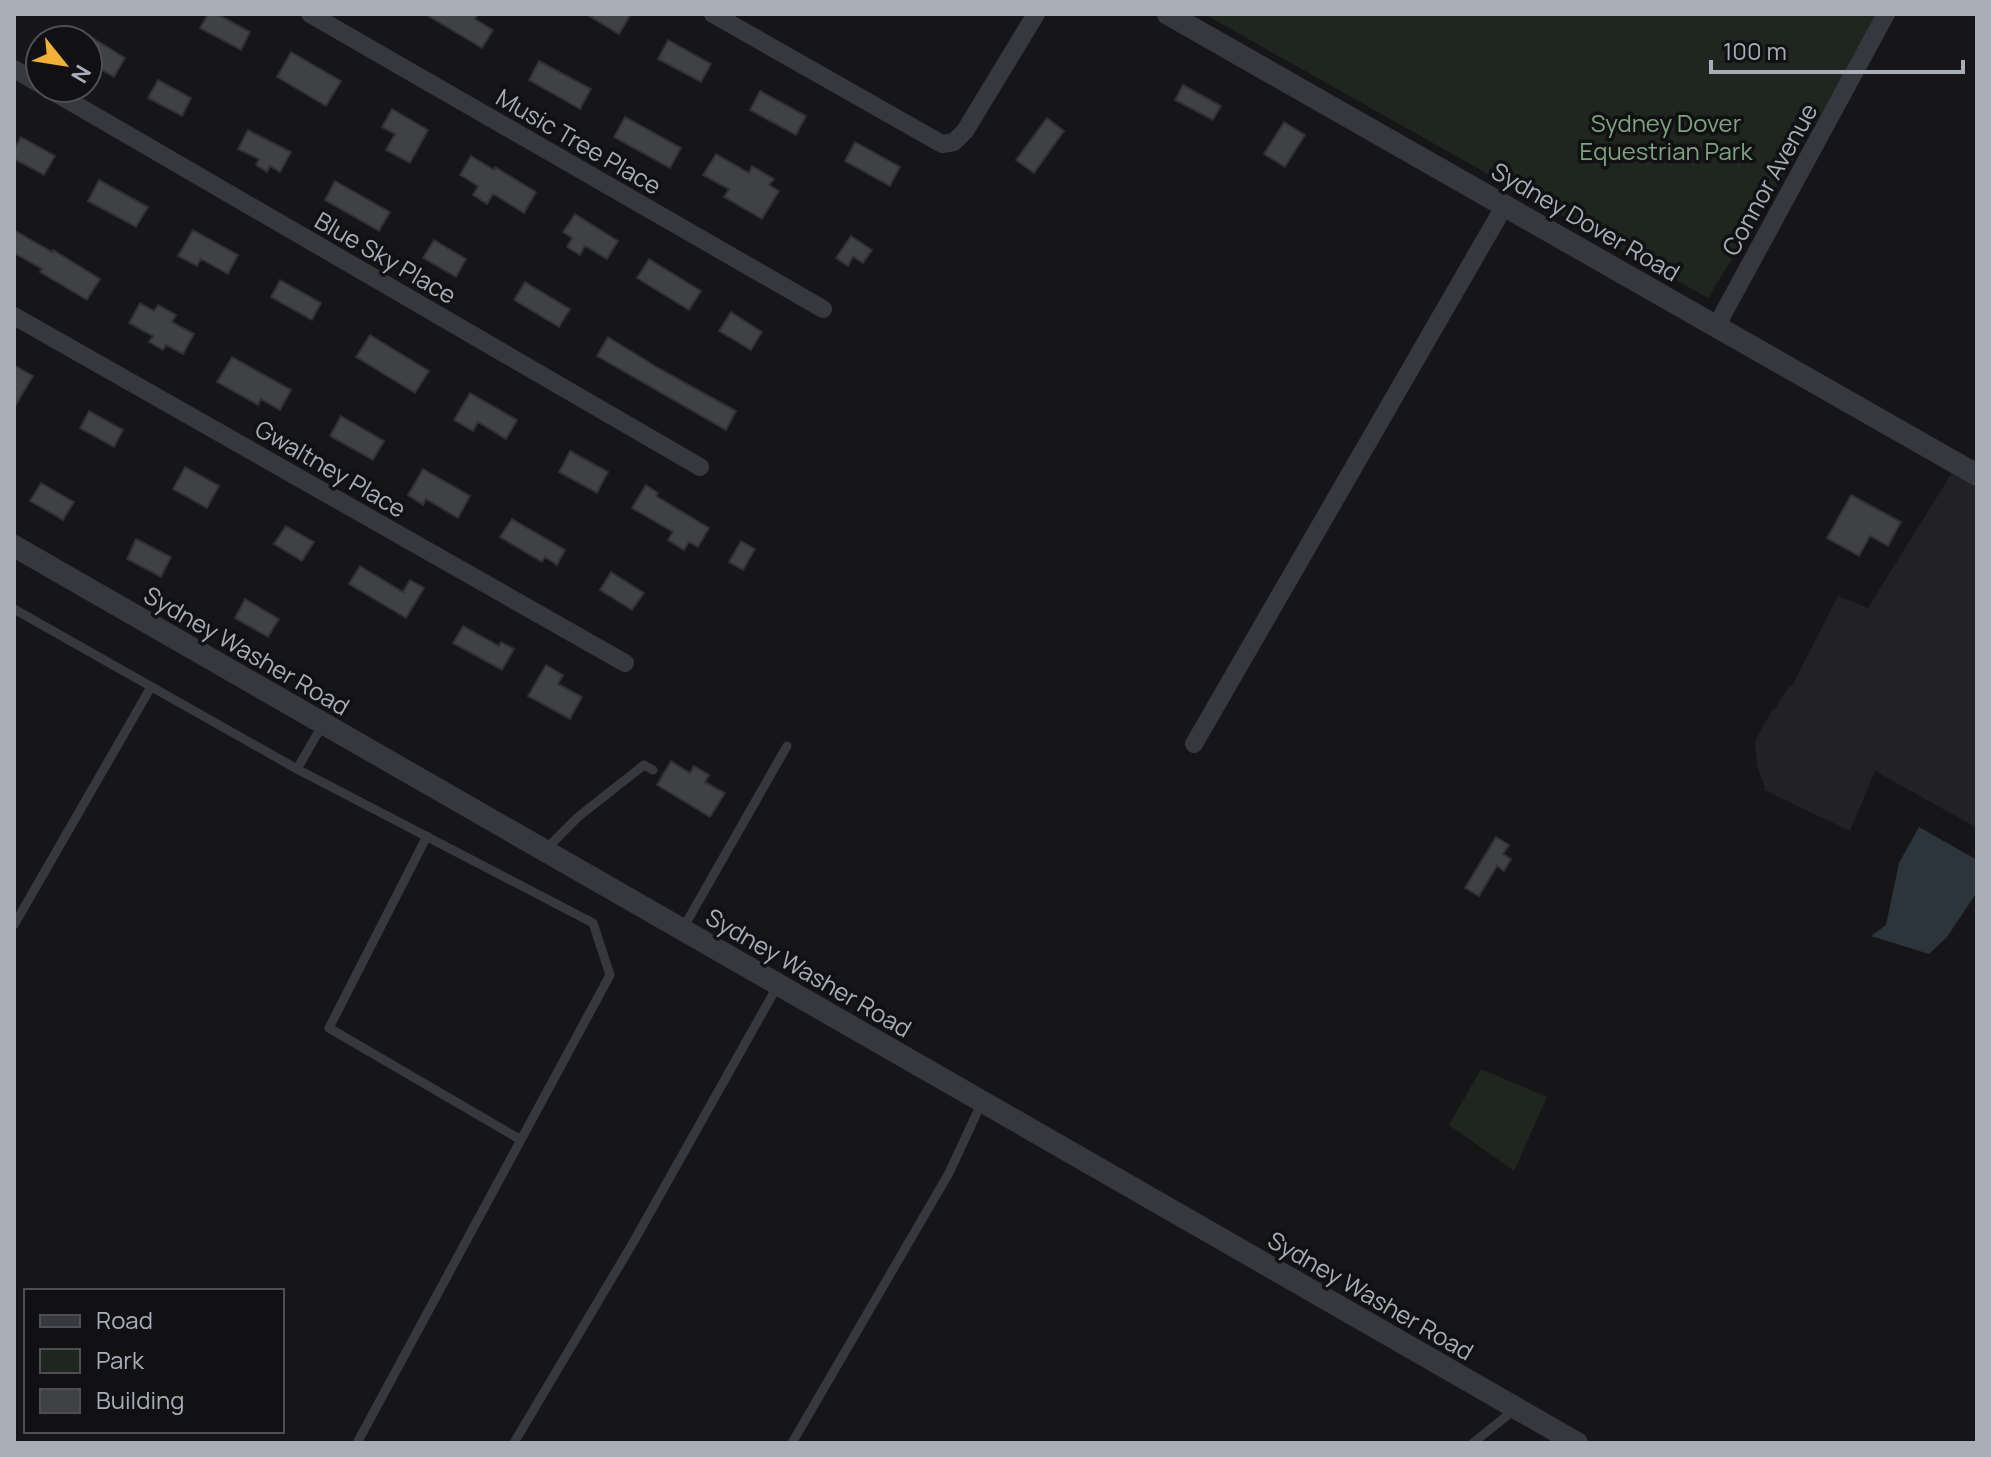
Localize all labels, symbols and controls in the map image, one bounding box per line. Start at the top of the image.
north arrow [24,24,104,104]
scale bar [1711,24,1963,74]
text: 100 m [1723,34,1787,67]
text: N [64,60,98,88]
street label: Music Tree Place [490,80,668,202]
street label: Connor Avenue [1713,97,1825,261]
park label: Sydney Dover Equestrian Park [1580,106,1754,167]
street label: Sydney Dover Road [1486,154,1686,288]
street label: Blue Sky Place [309,203,463,311]
street label: Gwaltney Place [250,411,412,525]
street label: Sydney Washer Road [138,578,356,722]
street label: Sydney Washer Road [700,900,918,1044]
street label: Sydney Washer Road [1262,1223,1480,1367]
legend [24,1289,284,1433]
text: Road [96,1303,153,1336]
text: Park [96,1343,145,1376]
text: Building [96,1383,184,1416]

